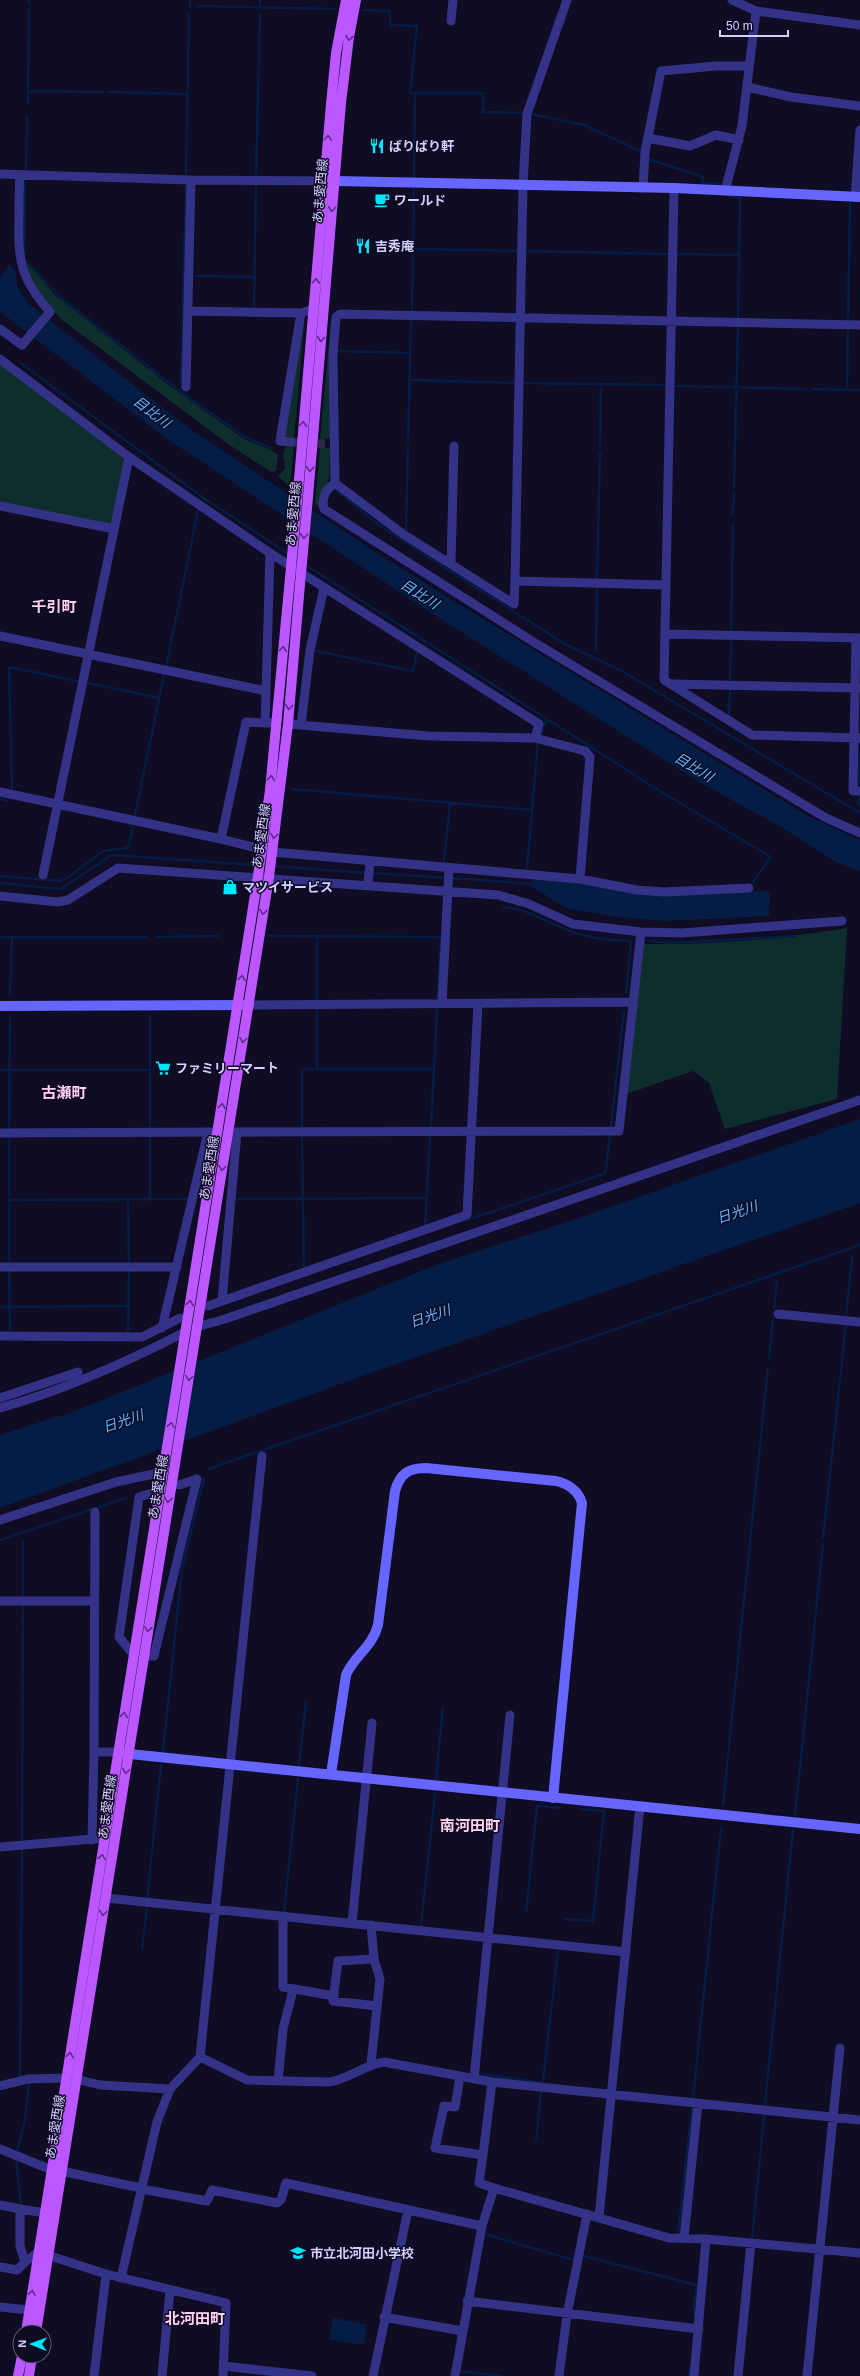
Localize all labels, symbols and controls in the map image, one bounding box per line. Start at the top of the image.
scale bar [720,12,788,38]
text: 50 m [726,19,753,33]
one-way arrow [345,35,354,41]
one-way arrow [324,134,333,141]
restaurant icon: ばりばり軒 [368,137,386,155]
place label: ばりばり軒 [389,139,454,154]
street label: あま愛西線 [310,158,330,224]
cafe icon: ワールド [373,191,391,209]
place label: ワールド [394,193,446,208]
one-way arrow [328,206,337,212]
restaurant icon: 吉秀庵 [354,237,372,255]
place label: 吉秀庵 [375,239,414,254]
one-way arrow [311,278,320,284]
one-way arrow [316,336,325,342]
water label: 目比川 [130,393,175,432]
one-way arrow [299,421,308,427]
one-way arrow [305,465,314,472]
street label: あま愛西線 [283,481,303,547]
one-way arrow [300,533,309,539]
water label: 目比川 [398,576,444,613]
district label: 千引町 [31,598,77,615]
one-way arrow [279,645,288,652]
one-way arrow [285,704,294,710]
water label: 目比川 [672,749,718,786]
one-way arrow [267,775,276,781]
street label: あま愛西線 [249,803,273,869]
one-way arrow [270,833,279,839]
shop icon: マツイサービス [221,878,239,896]
place label: マツイサービス [242,880,333,895]
one-way arrow [259,909,268,915]
one-way arrow [237,975,246,981]
one-way arrow [239,1037,248,1043]
supermarket icon: ファミリーマート [154,1059,172,1077]
place label: ファミリーマート [175,1061,279,1076]
district label: 古瀬町 [41,1084,87,1101]
one-way arrow [217,1103,226,1109]
street label: あま愛西線 [197,1135,221,1201]
one-way arrow [218,1165,227,1172]
water label: 日光川 [715,1197,761,1226]
one-way arrow [185,1300,194,1307]
water label: 日光川 [408,1301,454,1330]
one-way arrow [185,1375,193,1381]
water label: 日光川 [101,1406,147,1435]
one-way arrow [166,1422,175,1428]
street label: あま愛西線 [145,1454,171,1520]
one-way arrow [164,1497,173,1504]
one-way arrow [144,1626,153,1632]
one-way arrow [119,1712,128,1718]
one-way arrow [122,1768,130,1774]
street label: あま愛西線 [95,1774,119,1840]
district label: 南河田町 [440,1817,500,1834]
one-way arrow [97,1854,106,1860]
one-way arrow [99,1910,108,1917]
one-way arrow [65,2051,74,2058]
street label: あま愛西線 [43,2094,67,2160]
school or university icon: 市立北河田小学校 [289,2244,307,2262]
place label: 市立北河田小学校 [310,2246,414,2261]
one-way arrow [27,2290,36,2297]
district label: 北河田町 [165,2310,225,2327]
north arrow [12,2324,52,2364]
text: N [16,2340,28,2348]

